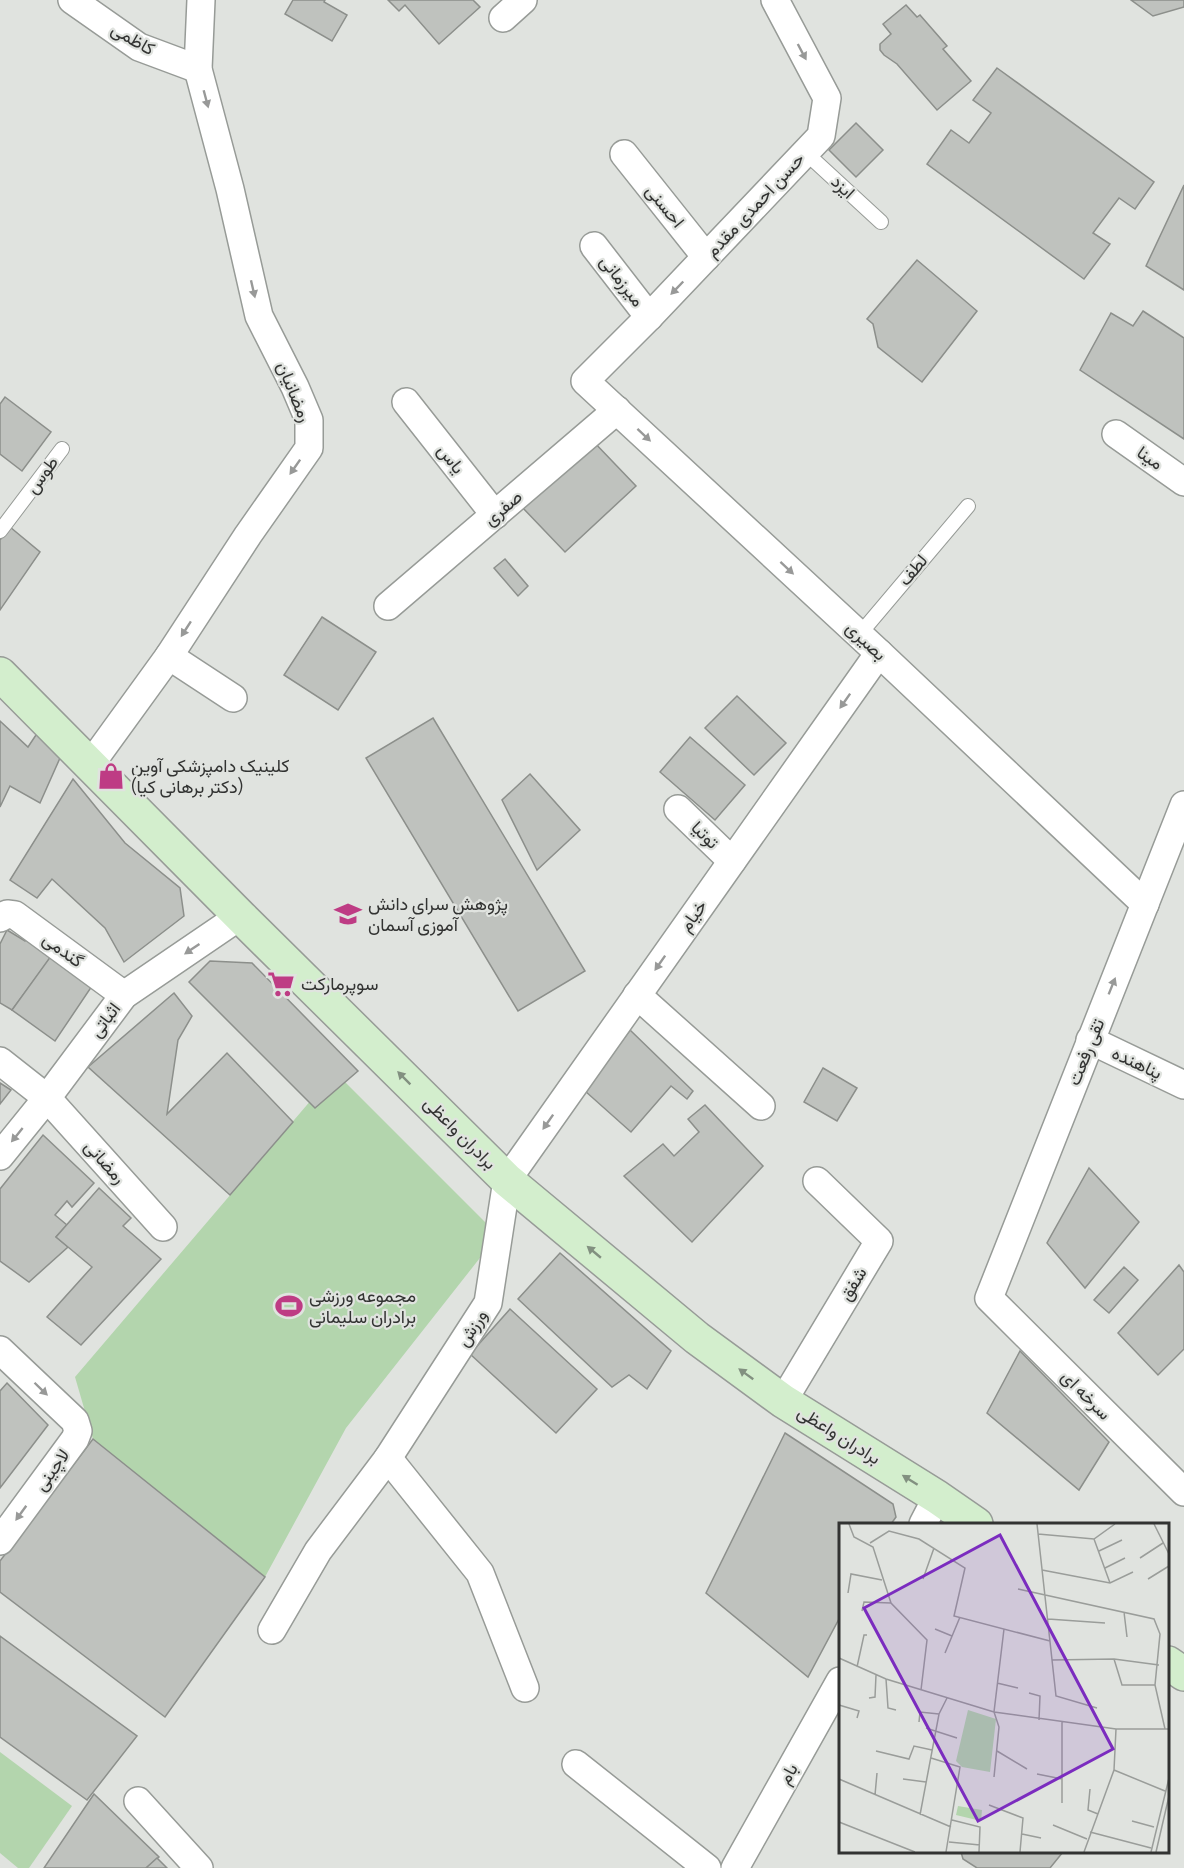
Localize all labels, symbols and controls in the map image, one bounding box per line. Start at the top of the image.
street label: کاظمی [107,18,159,60]
one-way arrow [797,43,807,60]
one-way arrow [202,90,212,109]
street label: حسن احمدی مقدم [701,148,810,263]
street label: ایزد [827,171,859,203]
street label: احسنی [641,180,689,232]
street label: میرزمانی [595,251,649,311]
one-way arrow [248,280,258,298]
one-way arrow [670,280,684,295]
street label: رمضانیان [272,359,316,425]
one-way arrow [636,428,651,441]
street label: یاس [433,440,469,478]
street label: مینا [1133,441,1167,475]
street label: طوس [21,452,63,498]
one-way arrow [289,459,301,475]
street label: صفری [479,486,527,530]
street label: لطف [894,550,932,590]
one-way arrow [779,561,794,575]
street label: بصیری [841,617,891,665]
one-way arrow [181,621,192,637]
one-way arrow [839,692,851,708]
place label: کلینیک دامپزشکی آوین (دکتر برهانی کیا) [131,755,290,798]
shop icon: کلینیک دامپزشکی آوین (دکتر برهانی کیا) [96,761,126,791]
street label: توتیا [686,817,724,853]
place label: پژوهش سرای دانش آموزی آسمان [368,893,508,936]
street label: خیام [674,896,713,937]
school or university icon: پژوهش سرای دانش آموزی آسمان [333,899,363,929]
street label: گندمی [38,928,88,972]
one-way arrow [184,943,200,955]
one-way arrow [654,954,666,970]
supermarket icon: سوپرمارکت [266,969,296,999]
place label: سوپرمارکت [301,973,378,996]
one-way arrow [1108,977,1117,995]
street label: اثباتی [85,998,125,1042]
street label: تقی رفعت [1063,1015,1109,1089]
street label: پناهنده [1108,1042,1166,1085]
one-way arrow [397,1071,412,1085]
street label: برادران واعظی [419,1092,501,1174]
one-way arrow [542,1114,554,1130]
one-way arrow [11,1127,24,1143]
street label: رمضانی [80,1136,130,1188]
one-way arrow [586,1246,602,1259]
street label: شفق [834,1263,872,1305]
place label: مجموعه ورزشی برادران سلیمانی [309,1285,416,1328]
sports icon: مجموعه ورزشی برادران سلیمانی [274,1291,304,1321]
street label: ورزش [452,1305,492,1351]
street label: سرخه ای [1056,1365,1116,1425]
one-way arrow [739,1368,755,1380]
one-way arrow [34,1382,49,1396]
street label: برادران واعظی [793,1401,885,1469]
street label: لاچینی [29,1445,75,1496]
one-way arrow [902,1474,918,1485]
one-way arrow [14,1505,27,1521]
inset map [839,1523,1169,1853]
street label: بام [773,1760,804,1789]

